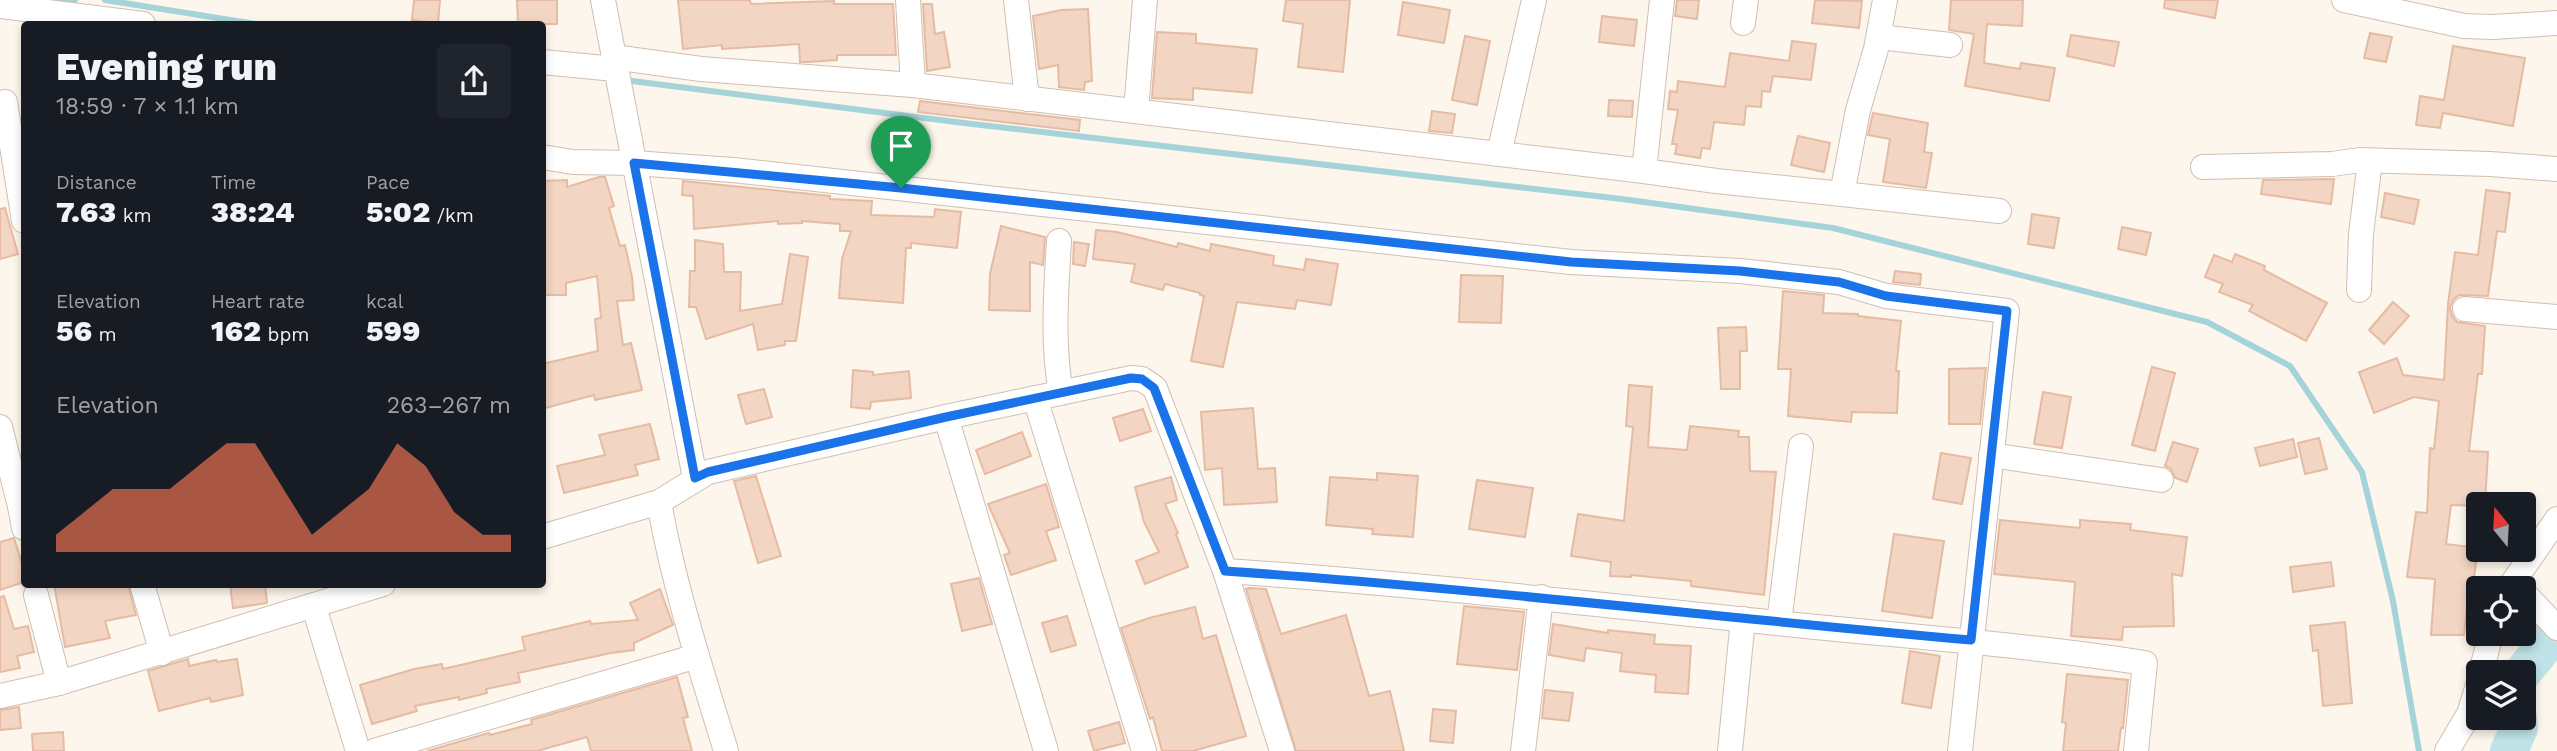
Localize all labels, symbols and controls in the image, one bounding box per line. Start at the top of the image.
button: share [437,44,511,118]
text: Evening run [56,45,277,89]
text: 18:59 · 7 × 1.1 km [56,93,239,120]
pin [871,116,931,188]
icon: arrive [882,127,920,165]
text: Distance [56,171,137,194]
text: Time [211,171,256,194]
text: Pace [366,171,410,194]
text: 7.63 [56,194,116,229]
text: 38:24 [211,194,295,229]
text: 5:02 [366,194,430,229]
text: km [116,204,152,227]
text: /km [430,204,474,227]
text: Elevation [56,290,141,313]
text: Heart rate [211,290,305,313]
text: kcal [366,290,404,313]
text: 56 [56,313,92,348]
text: 162 [211,313,261,348]
text: 599 [366,313,420,348]
text: m [92,323,117,346]
text: bpm [261,323,309,346]
text: Elevation [56,392,159,419]
text: 263–267 m [387,392,511,419]
north arrow [2466,492,2536,562]
map controls [2466,492,2536,730]
button: locate [2466,576,2536,646]
button: layers [2466,660,2536,730]

